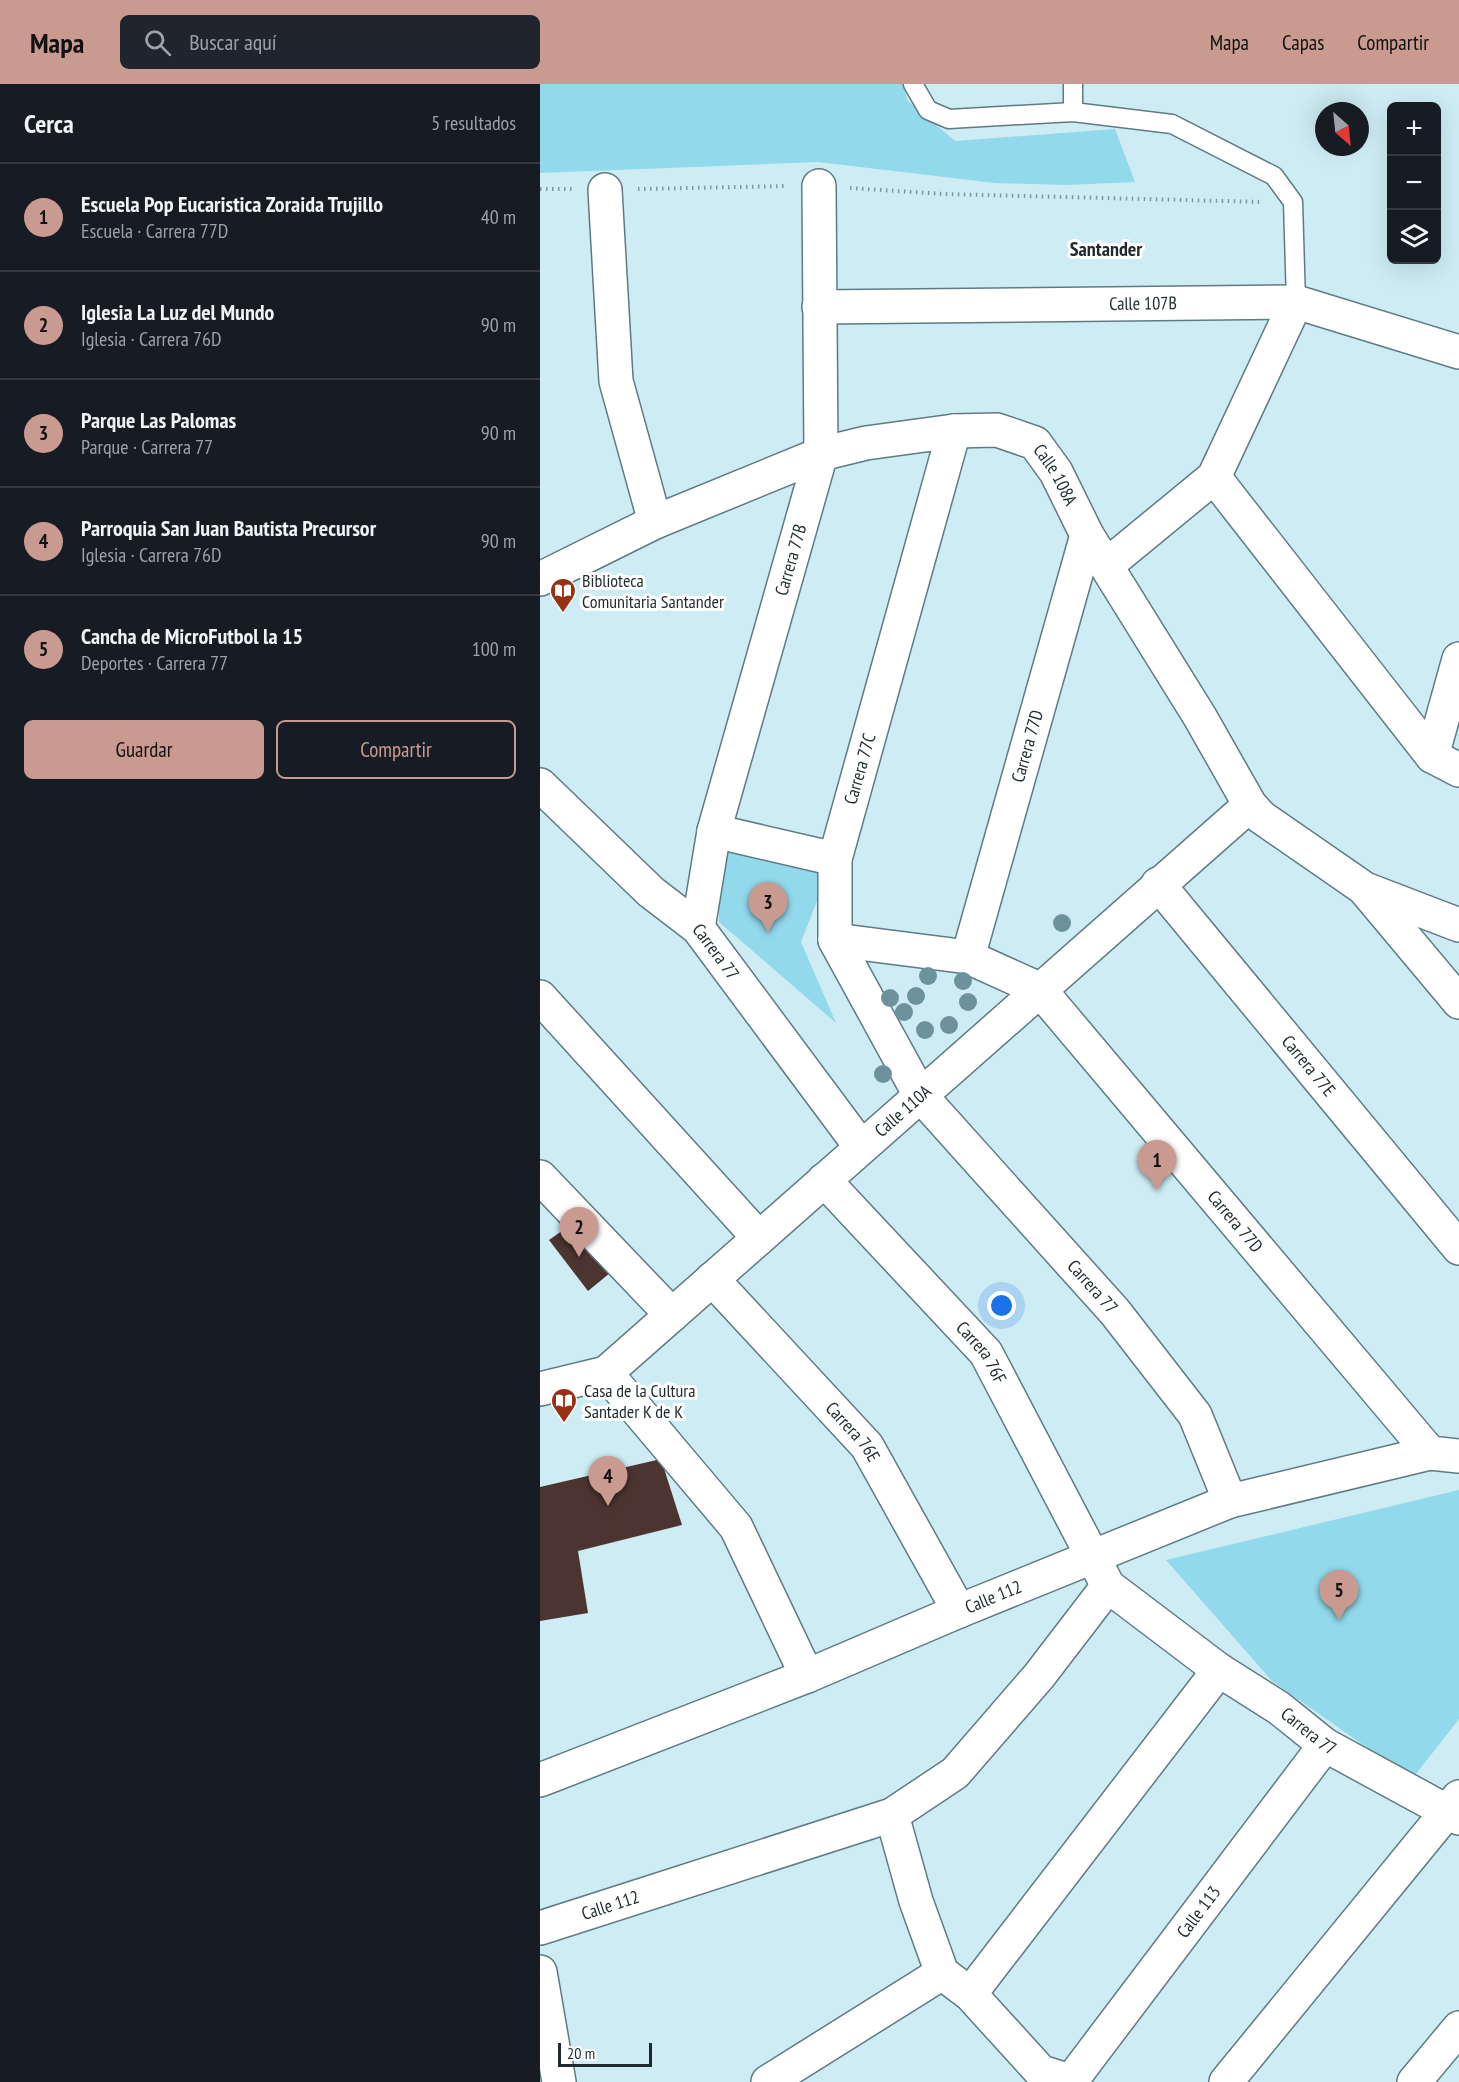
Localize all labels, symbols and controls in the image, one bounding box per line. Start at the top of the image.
search box [120,15,540,69]
text: Mapa [30,24,84,61]
icon: search [141,26,174,59]
text: Buscar aquí [189,28,277,56]
text: Mapa [1210,29,1249,56]
text: Capas [1282,29,1324,56]
text: Compartir [1357,29,1429,56]
north arrow [1315,102,1369,156]
map controls [1387,102,1441,264]
button: + [1387,102,1441,156]
text: Cerca [24,107,74,140]
text: 5 resultados [431,110,516,136]
button: − [1387,156,1441,210]
text: Escuela Pop Eucaristica Zoraida Trujillo [81,190,383,218]
text: 1 [39,204,48,230]
text: 40 m [481,204,516,230]
button: layers [1387,210,1441,264]
text: Escuela · Carrera 77D [81,218,228,244]
district label: Santander [1070,236,1142,262]
street label: Calle 107B [1109,291,1177,315]
text: Iglesia La Luz del Mundo [81,298,274,326]
text: 2 [39,312,48,338]
text: 90 m [481,312,516,338]
text: Iglesia · Carrera 76D [81,326,221,352]
text: Parque Las Palomas [81,406,236,434]
text: 3 [39,420,48,446]
text: 90 m [481,420,516,446]
text: Parque · Carrera 77 [81,434,213,460]
street label: Calle 108A [1028,439,1083,510]
text: Parroquia San Juan Bautista Precursor [81,514,376,542]
street label: Carrera 77B [769,522,811,598]
text: 4 [39,528,48,554]
text: 90 m [481,528,516,554]
text: Iglesia · Carrera 76D [81,542,221,568]
place label: Biblioteca Comunitaria Santander [582,569,724,613]
library icon: Biblioteca Comunitaria Santander [548,576,578,614]
text: Cancha de MicroFutbol la 15 [81,622,303,650]
text: 5 [39,636,48,662]
text: 100 m [472,636,516,662]
text: Deportes · Carrera 77 [81,650,228,676]
street label: Carrera 77D [1006,707,1048,785]
button: Guardar [24,720,264,779]
button: Compartir [276,720,516,779]
street label: Carrera 77C [838,731,881,807]
pin: 3 [748,882,788,932]
street label: Carrera 77 [688,919,745,984]
street label: Carrera 77E [1277,1030,1341,1101]
street label: Calle 110A [870,1079,936,1142]
pin: 1 [1138,1140,1176,1190]
street label: Carrera 77D [1203,1185,1268,1257]
pin: 2 [560,1208,598,1257]
street label: Carrera 77 [1063,1255,1123,1318]
your location [987,1291,1016,1320]
street label: Carrera 76F [951,1316,1012,1387]
place label: Casa de la Cultura Santader K de K [584,1379,695,1423]
library icon: Casa de la Cultura Santader K de K [549,1386,579,1424]
street label: Carrera 76E [821,1397,885,1466]
pin: 4 [588,1456,628,1506]
pin: 5 [1320,1570,1358,1620]
street label: Calle 112 [961,1575,1025,1618]
street label: Carrera 77 [1276,1702,1340,1760]
street label: Calle 113 [1171,1881,1225,1942]
street label: Calle 112 [579,1885,642,1925]
scale bar [558,2040,652,2068]
text: 20 m [567,2043,595,2063]

